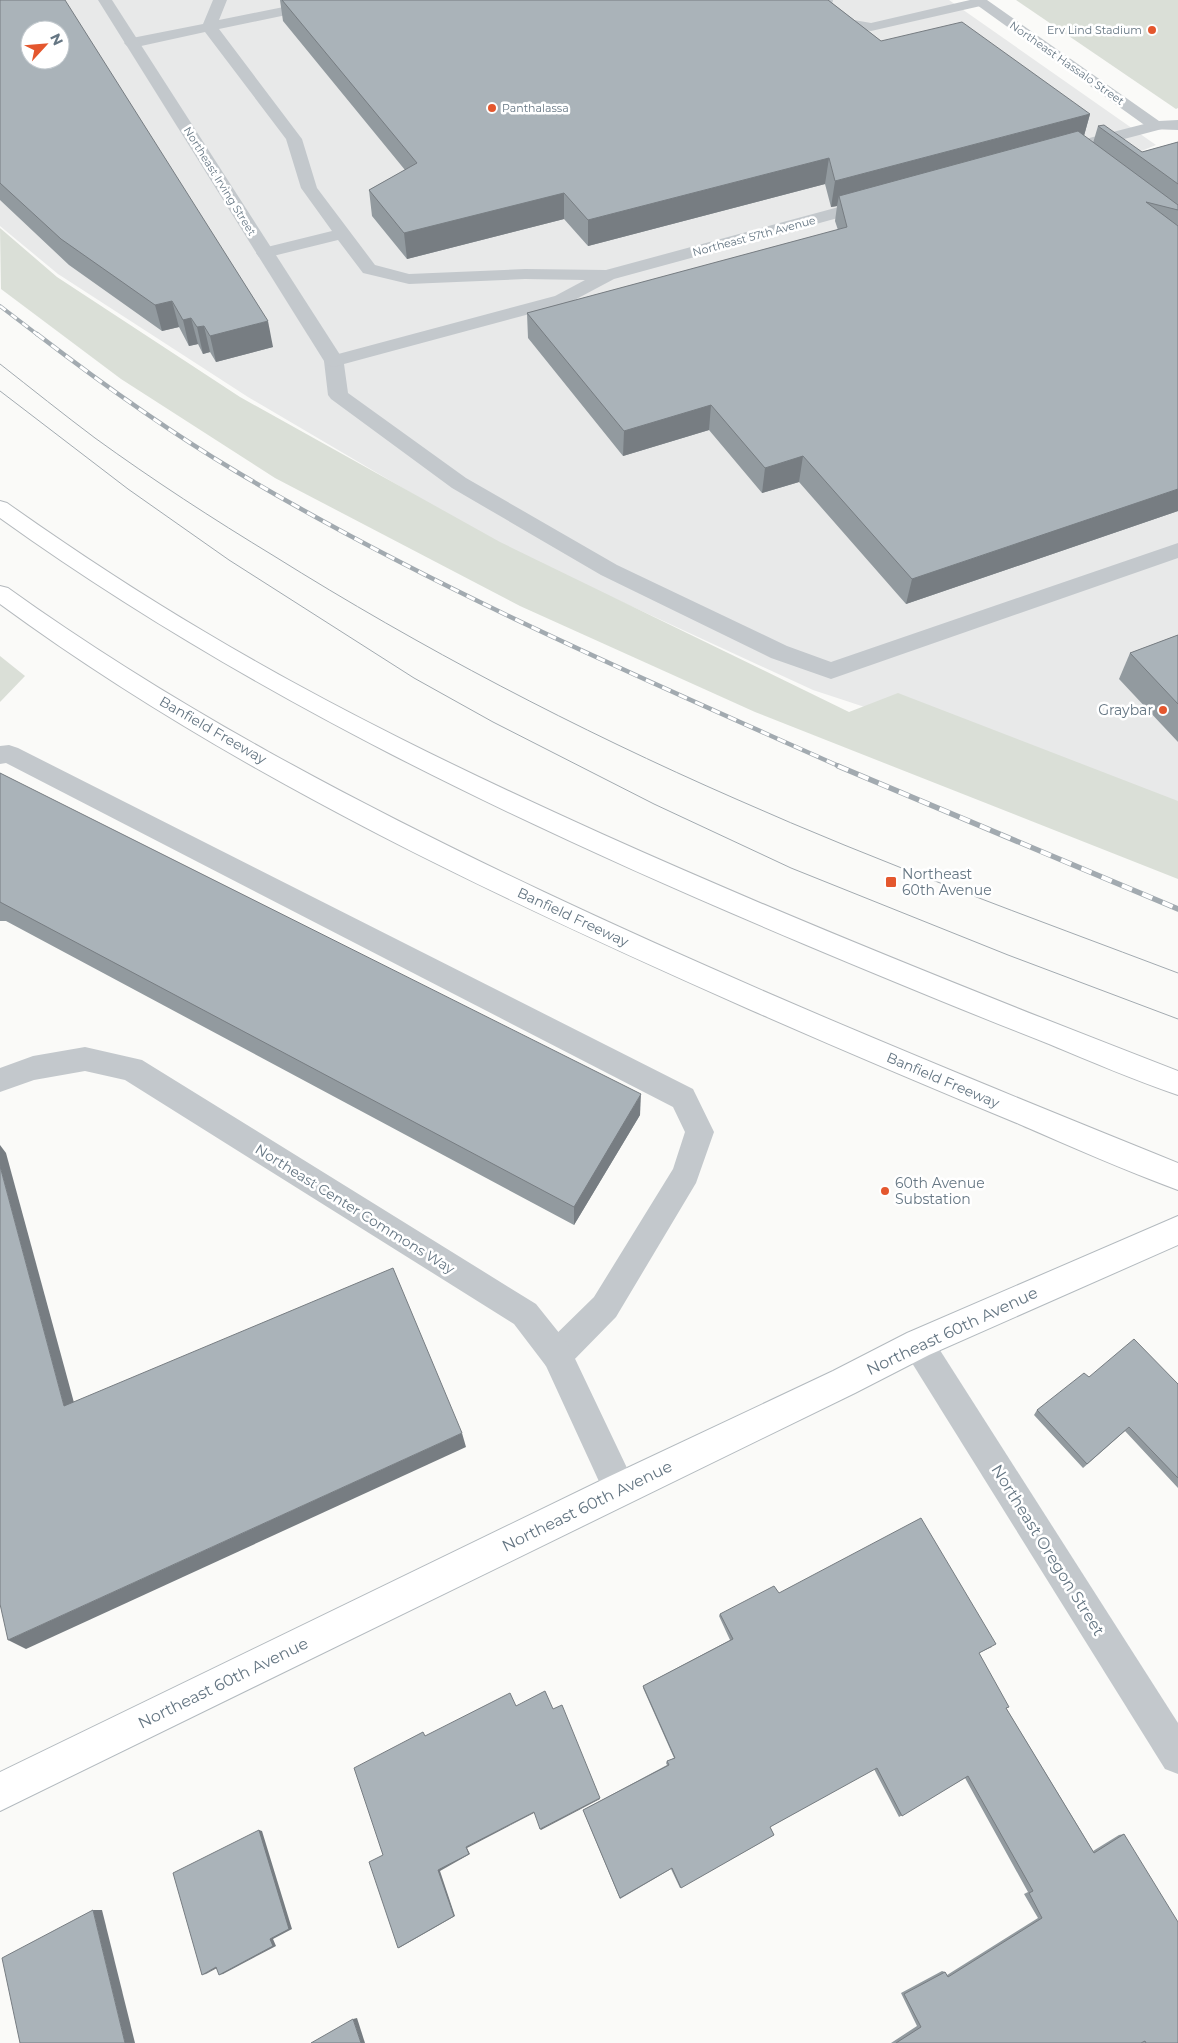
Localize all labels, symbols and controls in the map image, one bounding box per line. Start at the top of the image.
street label: Northeast Hassalo Street [1007,18,1127,108]
north arrow [20,20,70,70]
place label: Erv Lind Stadium [1047,23,1142,37]
marker: Erv Lind Stadium [1146,24,1158,36]
text: N [46,30,67,48]
place label: Panthalassa [502,101,569,115]
marker: Panthalassa [486,102,498,114]
street label: Northeast Irving Street [181,124,260,239]
street label: Northeast 57th Avenue [691,213,817,259]
street label: Banfield Freeway [156,692,270,768]
place label: Graybar [1098,701,1153,719]
marker: Graybar [1157,704,1169,716]
place label: Northeast 60th Avenue [902,865,992,899]
marker: Northeast 60th Avenue [884,875,898,889]
street label: Banfield Freeway [514,883,632,951]
street label: Banfield Freeway [884,1048,1002,1112]
street label: Northeast Center Commons Way [252,1140,458,1278]
place label: 60th Avenue Substation [895,1174,985,1208]
marker: 60th Avenue Substation [879,1185,891,1197]
street label: Northeast 60th Avenue [863,1283,1041,1379]
street label: Northeast 60th Avenue [499,1457,675,1555]
street label: Northeast Oregon Street [987,1461,1109,1639]
street label: Northeast 60th Avenue [135,1634,311,1732]

